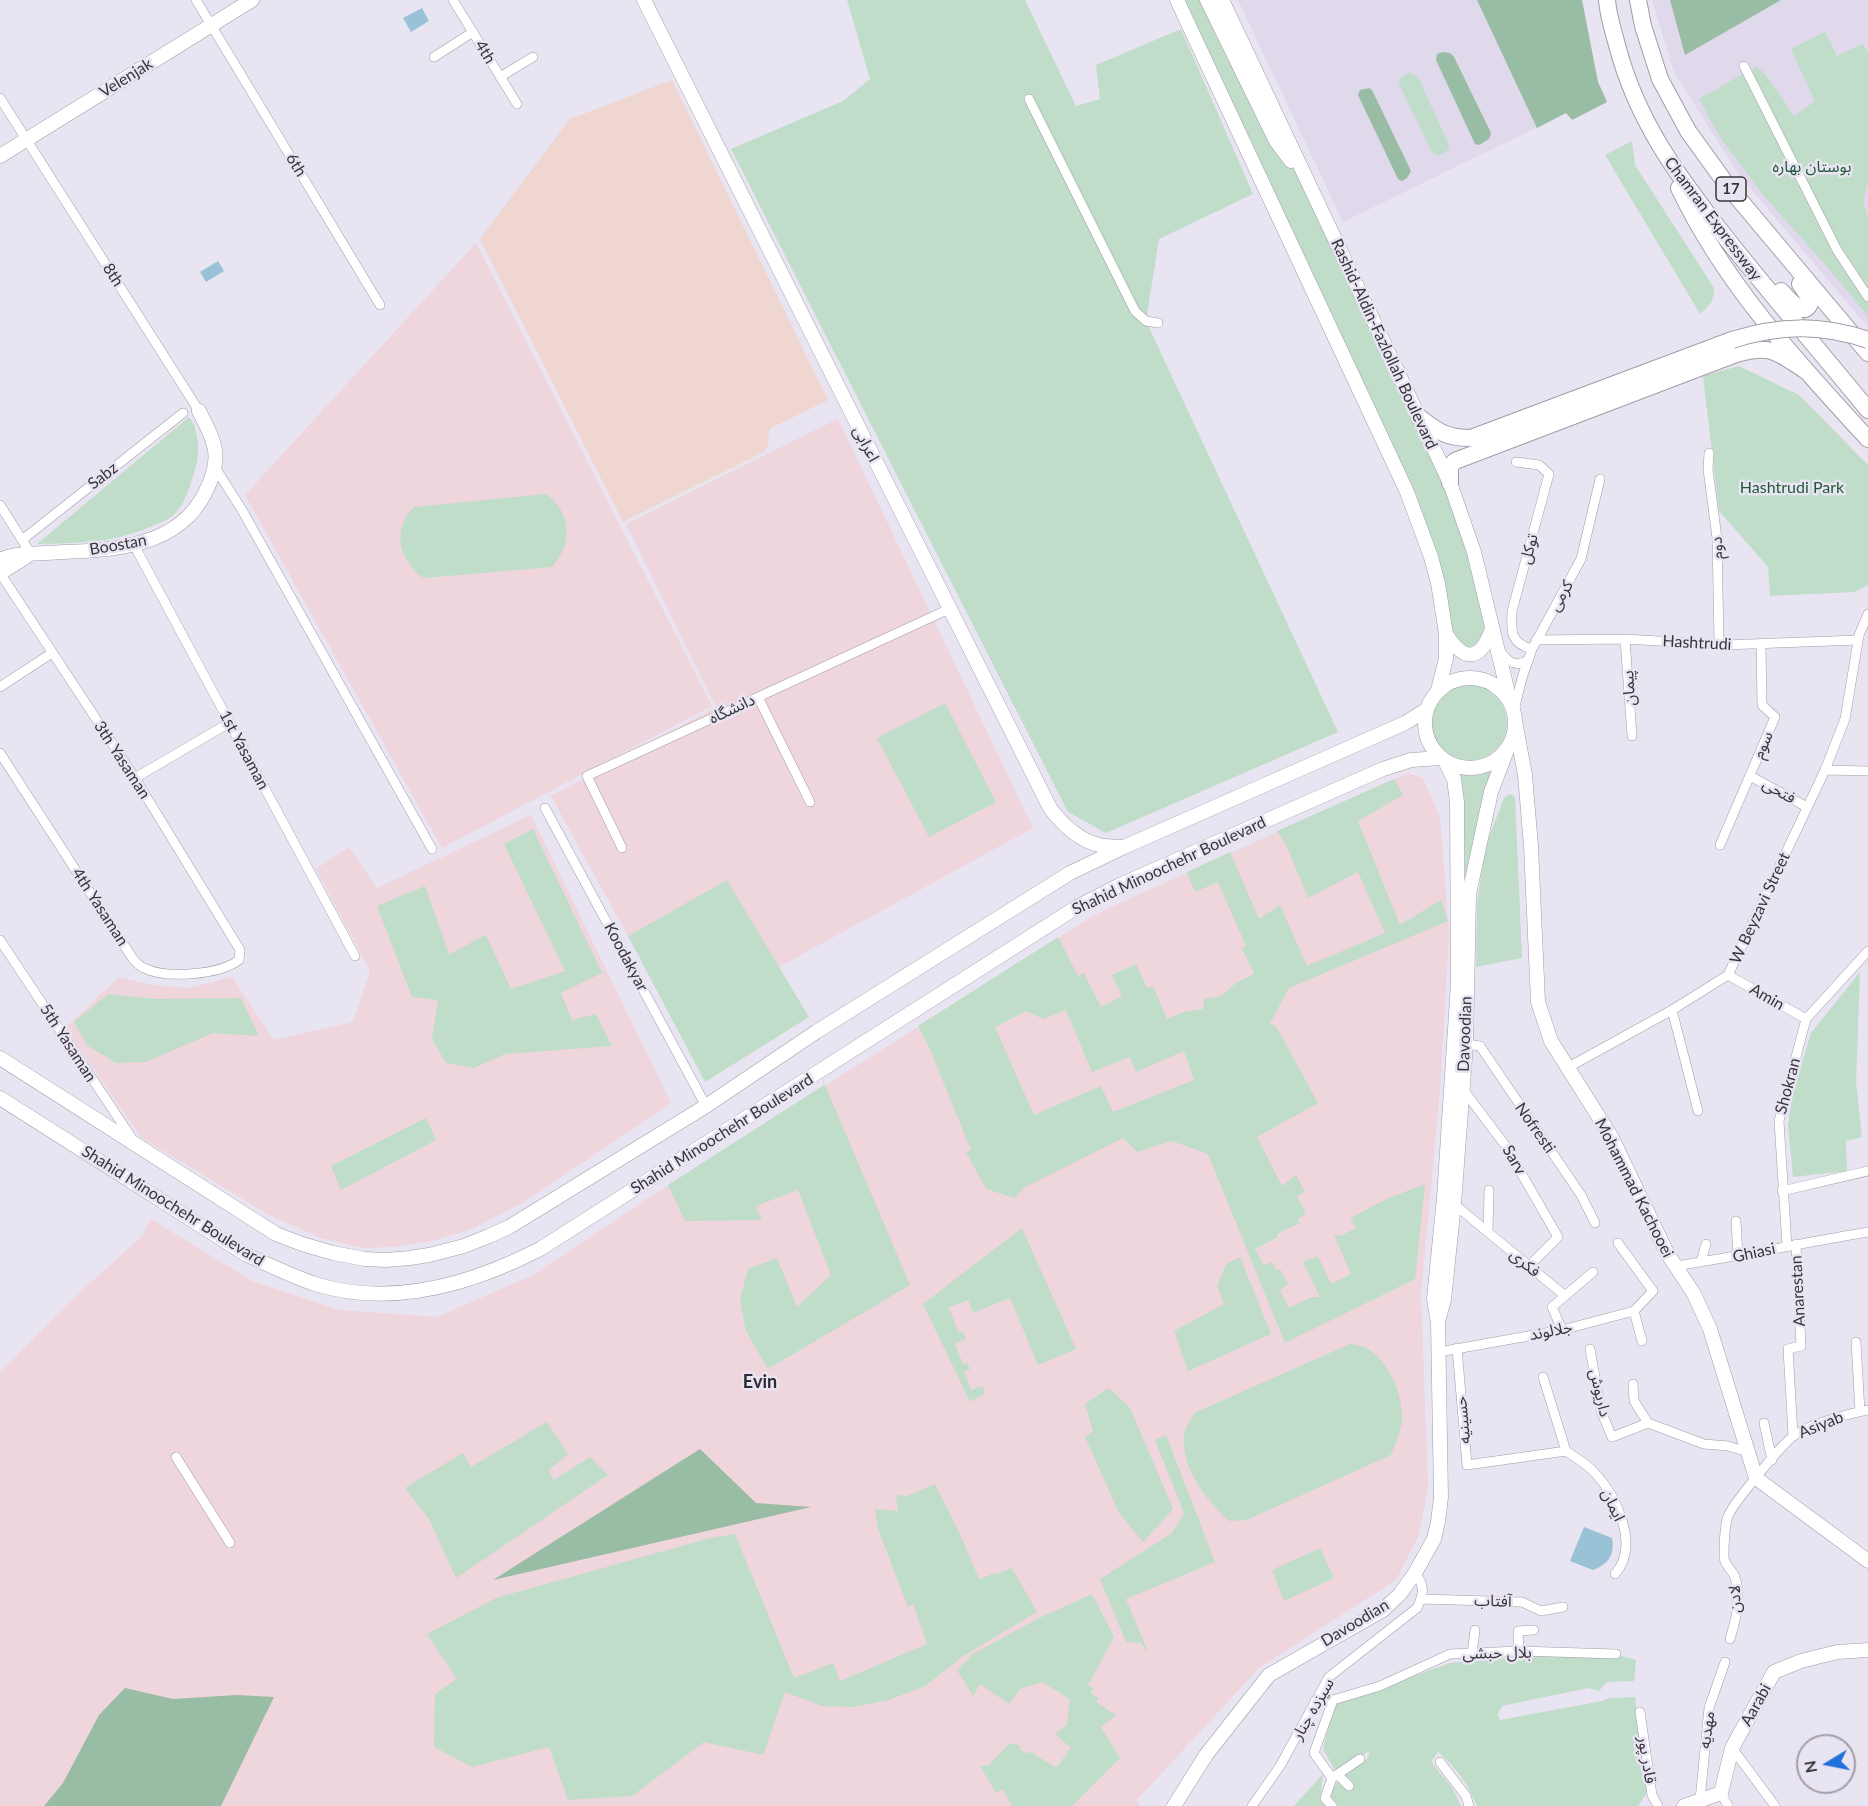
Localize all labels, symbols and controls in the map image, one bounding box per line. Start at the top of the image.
street label: 4th [471,37,499,67]
street label: Velenjak [96,54,156,102]
street label: 6th [282,150,310,180]
street label: Chamran Expressway [1660,153,1766,285]
park label: بوستان بهاره [1773,157,1851,177]
road number: 17 [1716,177,1746,201]
street label: Rashid-Aldin-Fazlollah Boulevard [1327,236,1441,452]
street label: 8th [98,260,128,290]
street label: اعرابی [849,423,883,465]
street label: Sabz [84,458,122,494]
park label: Hashtrudi Park [1740,478,1844,498]
street label: Boostan [88,531,148,559]
street label: توکل [1516,532,1542,566]
street label: دوم [1707,536,1727,560]
street label: کرمی [1545,577,1577,615]
street label: Hashtrudi [1662,632,1732,654]
street label: پیمان [1618,670,1640,706]
street label: دانشگاه [706,690,758,728]
street label: 1st Yasaman [215,707,273,793]
street label: 3th Yasaman [90,717,154,803]
street label: سوم [1749,728,1777,762]
street label: فتحی [1759,774,1799,808]
street label: Shahid Minoochehr Boulevard [1069,813,1269,919]
street label: W Beyzavi Street [1726,849,1794,967]
street label: 4th Yasaman [68,864,132,950]
street label: Koodakyar [600,919,652,995]
street label: Amin [1746,980,1788,1014]
street label: Davoodian [1454,996,1476,1072]
street label: 5th Yasaman [36,1000,100,1086]
street label: Shokran [1771,1056,1805,1116]
street label: Shahid Minoochehr Boulevard [627,1070,817,1198]
street label: Nofresti [1511,1099,1559,1157]
street label: Mohammad Kachooei [1591,1115,1677,1261]
street label: Shahid Minoochehr Boulevard [78,1142,268,1270]
street label: Sarv [1498,1142,1530,1178]
street label: Ghiasi [1731,1239,1777,1267]
street label: فکری [1506,1245,1544,1281]
street label: Anarestan [1787,1255,1809,1327]
street label: جلالوند [1528,1317,1574,1345]
street label: داریوش [1585,1367,1615,1419]
district label: Evin [743,1371,777,1393]
street label: حسینیه [1451,1395,1475,1445]
street label: Asiyab [1796,1407,1846,1443]
street label: ایمان [1597,1486,1629,1524]
street label: لادن [1725,1585,1745,1613]
street label: آفتاب [1474,1591,1512,1611]
street label: Davoodian [1318,1595,1392,1651]
street label: بلال حبشی [1462,1643,1532,1663]
street label: سیزده چنار [1288,1675,1338,1743]
street label: Aarabi [1737,1681,1775,1729]
street label: مهدیه [1695,1710,1719,1750]
north arrow [1796,1734,1856,1794]
street label: قادر پور [1634,1735,1660,1785]
text: N [1799,1759,1820,1775]

